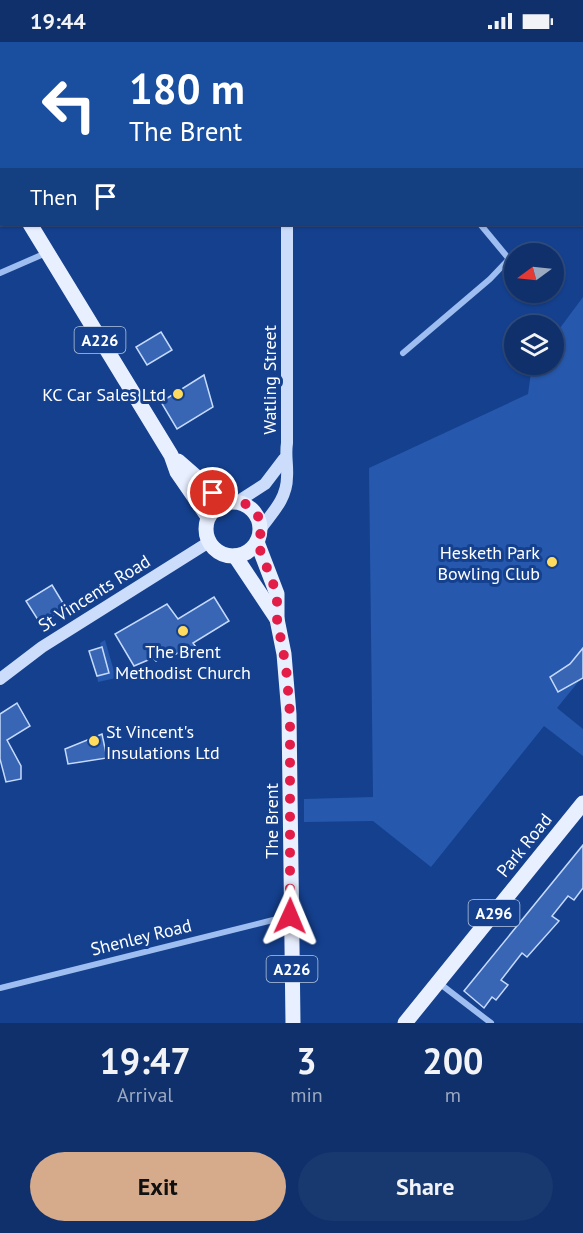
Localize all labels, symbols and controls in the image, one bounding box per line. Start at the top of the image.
text: 19:44 [30,7,86,35]
text: 180 m [129,61,245,116]
icon: left [30,66,108,144]
text: The Brent [129,114,242,148]
icon: arrive [89,180,122,213]
text: Then [30,183,77,211]
north arrow [504,243,564,303]
map controls [504,243,564,375]
button: layers [504,315,564,375]
street label: Watling Street [258,325,281,435]
road number: A226 [74,327,126,353]
place label: KC Car Sales Ltd [42,383,166,406]
marker: KC Car Sales Ltd [171,387,185,401]
pin [187,467,238,518]
icon: arrive [196,476,229,509]
place label: Hesketh Park Bowling Club [437,541,540,585]
street label: St Vincents Road [34,549,154,637]
marker: Hesketh Park Bowling Club [545,555,559,569]
marker: The Brent Methodist Church [176,624,190,638]
place label: The Brent Methodist Church [115,640,251,684]
place label: St Vincent's Insulations Ltd [106,720,220,764]
marker: St Vincent's Insulations Ltd [87,734,101,748]
street label: The Brent [260,783,283,859]
street label: Park Road [491,808,557,882]
position arrow [258,884,322,948]
road number: A296 [468,900,520,926]
street label: Shenley Road [88,913,194,961]
road number: A226 [266,956,318,982]
text: 19:47 [99,1037,191,1084]
text: 3 [296,1037,317,1084]
text: 200 [422,1037,484,1084]
text: Arrival [117,1082,173,1108]
text: min [290,1082,323,1108]
text: m [445,1082,461,1108]
button: Exit [30,1152,286,1221]
button: Share [298,1152,553,1221]

